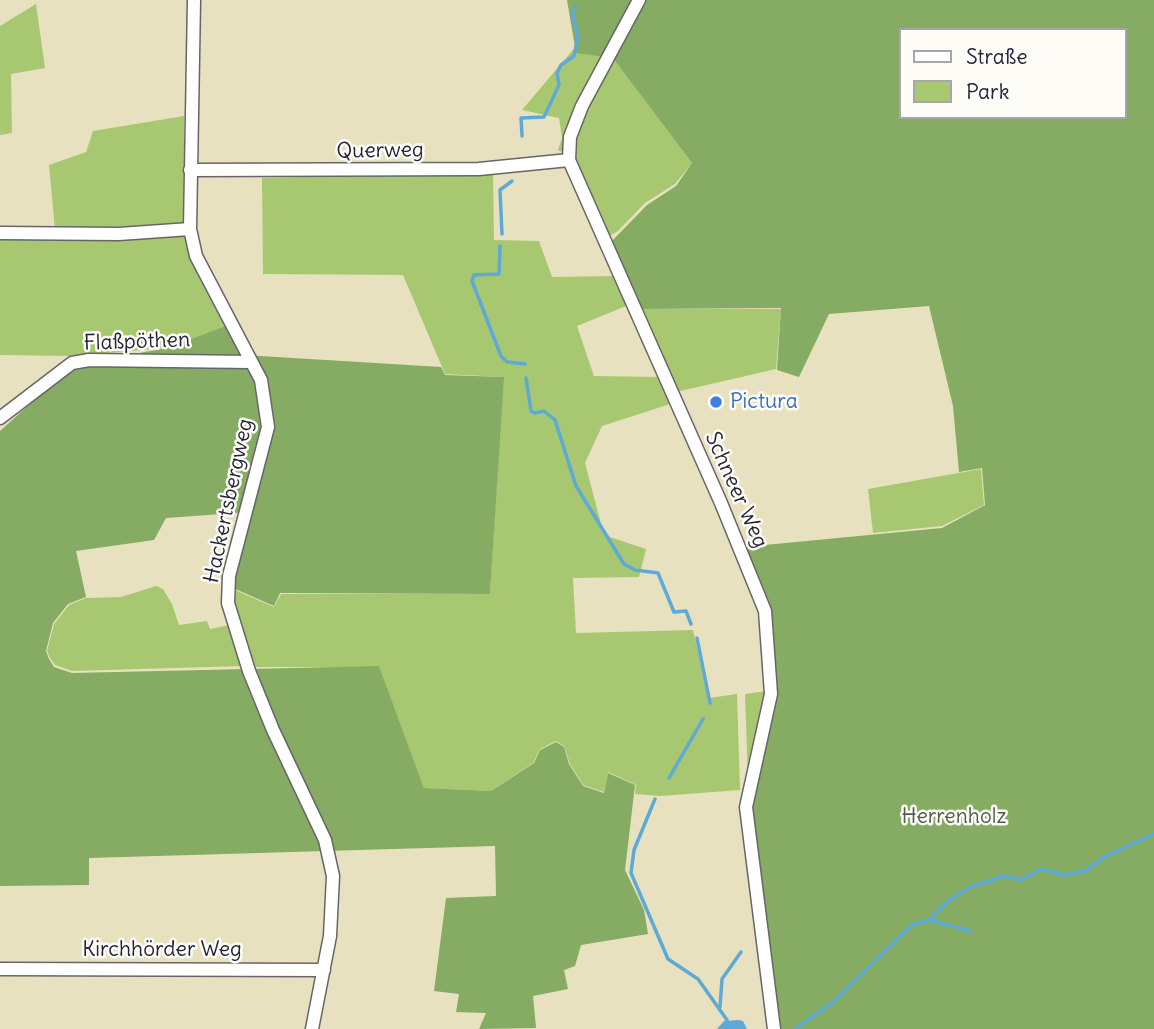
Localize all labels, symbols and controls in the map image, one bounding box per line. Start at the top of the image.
legend [898,28,1126,119]
text: Straße [966,43,1027,70]
text: Park [966,78,1009,105]
street label: Querweg [336,138,424,164]
street label: Flaßpöthen [83,328,191,356]
place label: Pictura [730,389,798,415]
marker: Pictura [708,394,724,410]
street label: Hackertsbergweg [199,417,259,585]
street label: Schneer Weg [699,428,773,552]
park label: Herrenholz [902,804,1006,830]
street label: Kirchhörder Weg [82,937,242,963]

